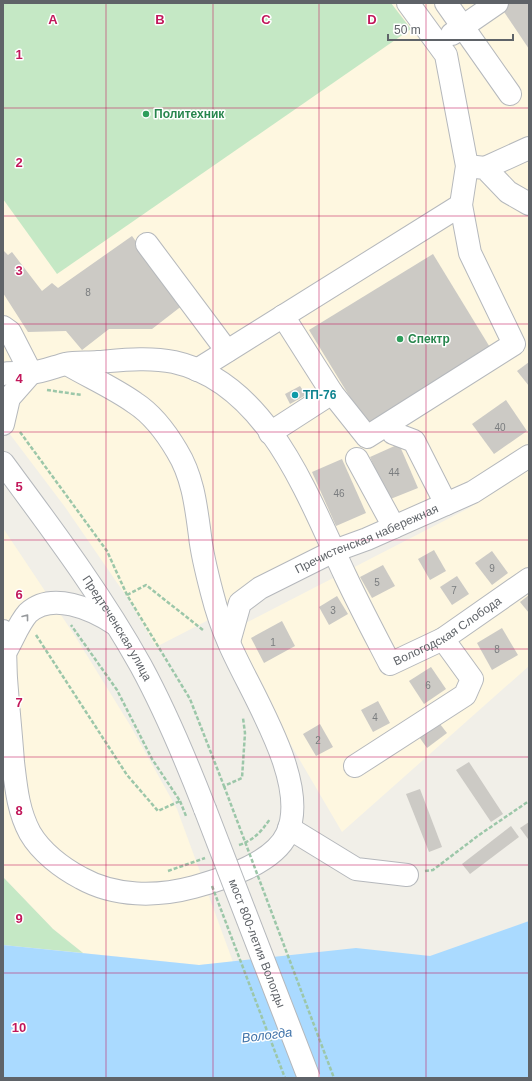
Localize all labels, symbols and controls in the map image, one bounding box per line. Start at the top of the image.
text: A [48,12,58,27]
text: B [155,12,165,27]
text: C [261,12,271,27]
text: D [367,12,377,27]
scale bar [388,16,513,42]
text: 50 m [394,23,421,37]
text: 1 [15,47,23,62]
place label: Политехник [154,107,225,121]
marker: Политехник [141,109,151,119]
text: 2 [15,155,23,170]
text: 3 [15,263,23,278]
house number: 8 [85,287,91,298]
place label: Спектр [408,332,450,346]
marker: Спектр [395,334,405,344]
text: 4 [15,371,23,386]
place label: ТП-76 [303,388,337,402]
marker: ТП-76 [290,390,300,400]
house number: 40 [494,422,506,433]
house number: 44 [388,467,400,478]
text: 5 [15,479,23,494]
house number: 46 [333,488,345,499]
street label: Пречистенская набережная [293,501,440,576]
house number: 9 [489,563,495,574]
street label: Предтеченская улица [80,573,155,684]
house number: 5 [374,577,380,588]
house number: 7 [451,585,457,596]
text: 6 [15,587,23,602]
street label: Вологодская Слобода [391,593,504,668]
house number: 3 [330,605,336,616]
one-way arrow [21,615,28,622]
house number: 1 [270,637,276,648]
house number: 8 [494,644,500,655]
house number: 6 [425,680,431,691]
text: 7 [15,695,23,710]
house number: 4 [372,712,378,723]
house number: 2 [315,735,321,746]
text: 8 [15,803,23,818]
street label: мост 800-летия Вологды [226,877,288,1010]
text: 9 [15,911,23,926]
text: 10 [12,1020,26,1035]
water label: Вологда [241,1024,293,1046]

